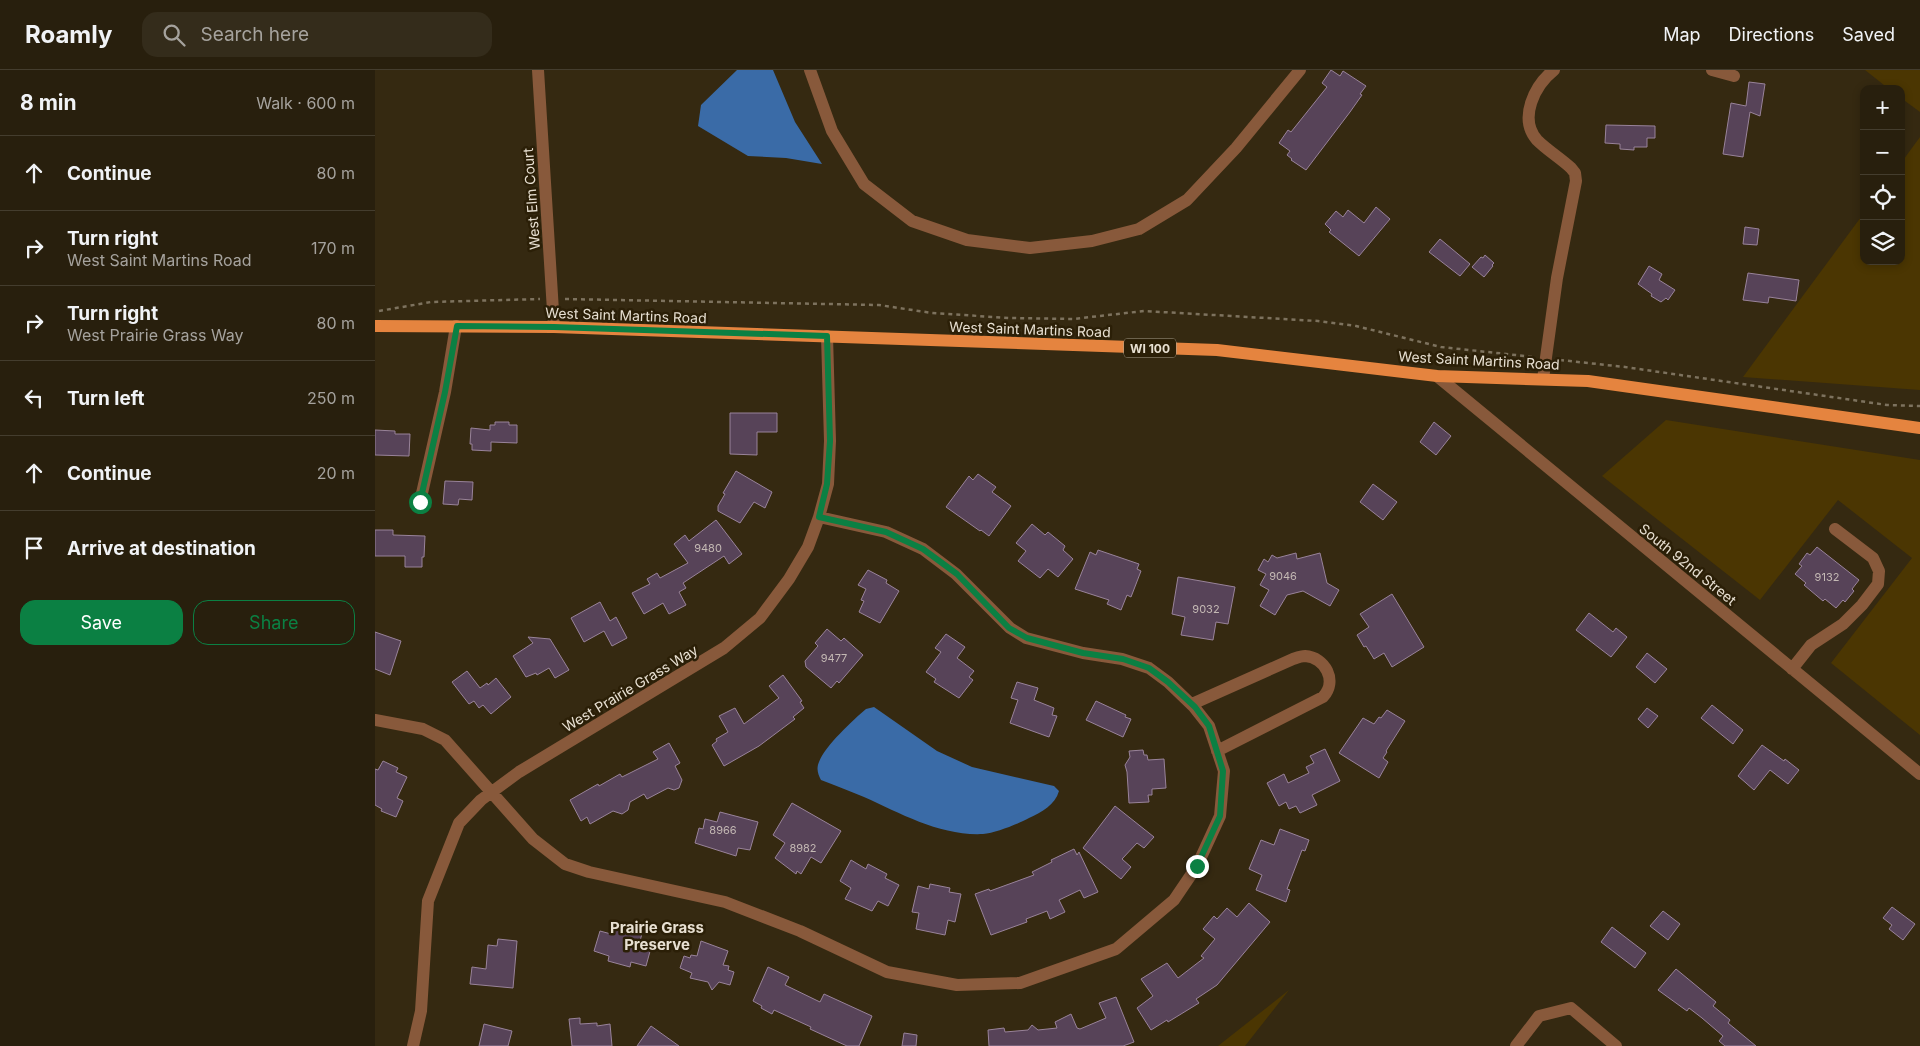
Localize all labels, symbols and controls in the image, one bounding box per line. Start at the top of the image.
search box [142,12,492,57]
text: Roamly [25,20,112,49]
icon: search [160,21,188,49]
text: Search here [200,23,309,46]
text: Map [1663,24,1701,45]
text: Directions [1729,24,1814,45]
text: Saved [1842,24,1895,45]
map controls [1860,85,1905,265]
button: + [1860,85,1905,130]
text: 8 min [20,90,77,115]
text: Walk · 600 m [256,93,355,113]
button: − [1860,130,1905,175]
street label: West Elm Court [519,147,543,251]
icon: ahead [20,159,48,187]
text: Continue [67,162,152,185]
text: 80 m [316,163,355,183]
button: locate [1860,175,1905,220]
button: layers [1860,220,1905,265]
text: Turn right [67,227,158,250]
icon: right [20,234,48,262]
text: 170 m [311,238,355,258]
text: West Saint Martins Road [67,250,252,270]
text: Turn right [67,302,158,325]
street label: West Saint Martins Road [545,304,707,326]
icon: right [20,309,48,337]
text: 80 m [316,313,355,333]
street label: West Saint Martins Road [949,318,1111,340]
text: West Prairie Grass Way [67,325,244,345]
road number: WI 100 [1124,338,1176,358]
street label: West Saint Martins Road [1398,347,1560,373]
icon: left [20,384,48,412]
text: Turn left [67,387,145,410]
text: 250 m [307,388,355,408]
icon: ahead [20,459,48,487]
text: Continue [67,462,152,485]
text: 20 m [317,463,355,483]
route start [409,491,432,514]
street label: South 92nd Street [1636,520,1740,609]
icon: arrive [20,534,48,562]
text: Arrive at destination [67,537,256,560]
house number: 9480 [694,541,722,555]
house number: 9046 [1269,569,1297,583]
house number: 9132 [1815,570,1839,584]
button: Save [20,600,183,645]
button: Share [193,600,355,645]
house number: 9032 [1192,602,1220,616]
street label: West Prairie Grass Way [559,641,701,735]
house number: 9477 [821,651,847,665]
house number: 8966 [709,823,737,837]
house number: 8982 [789,841,817,855]
route end [1186,855,1209,878]
district label: Prairie Grass Preserve [610,918,704,954]

